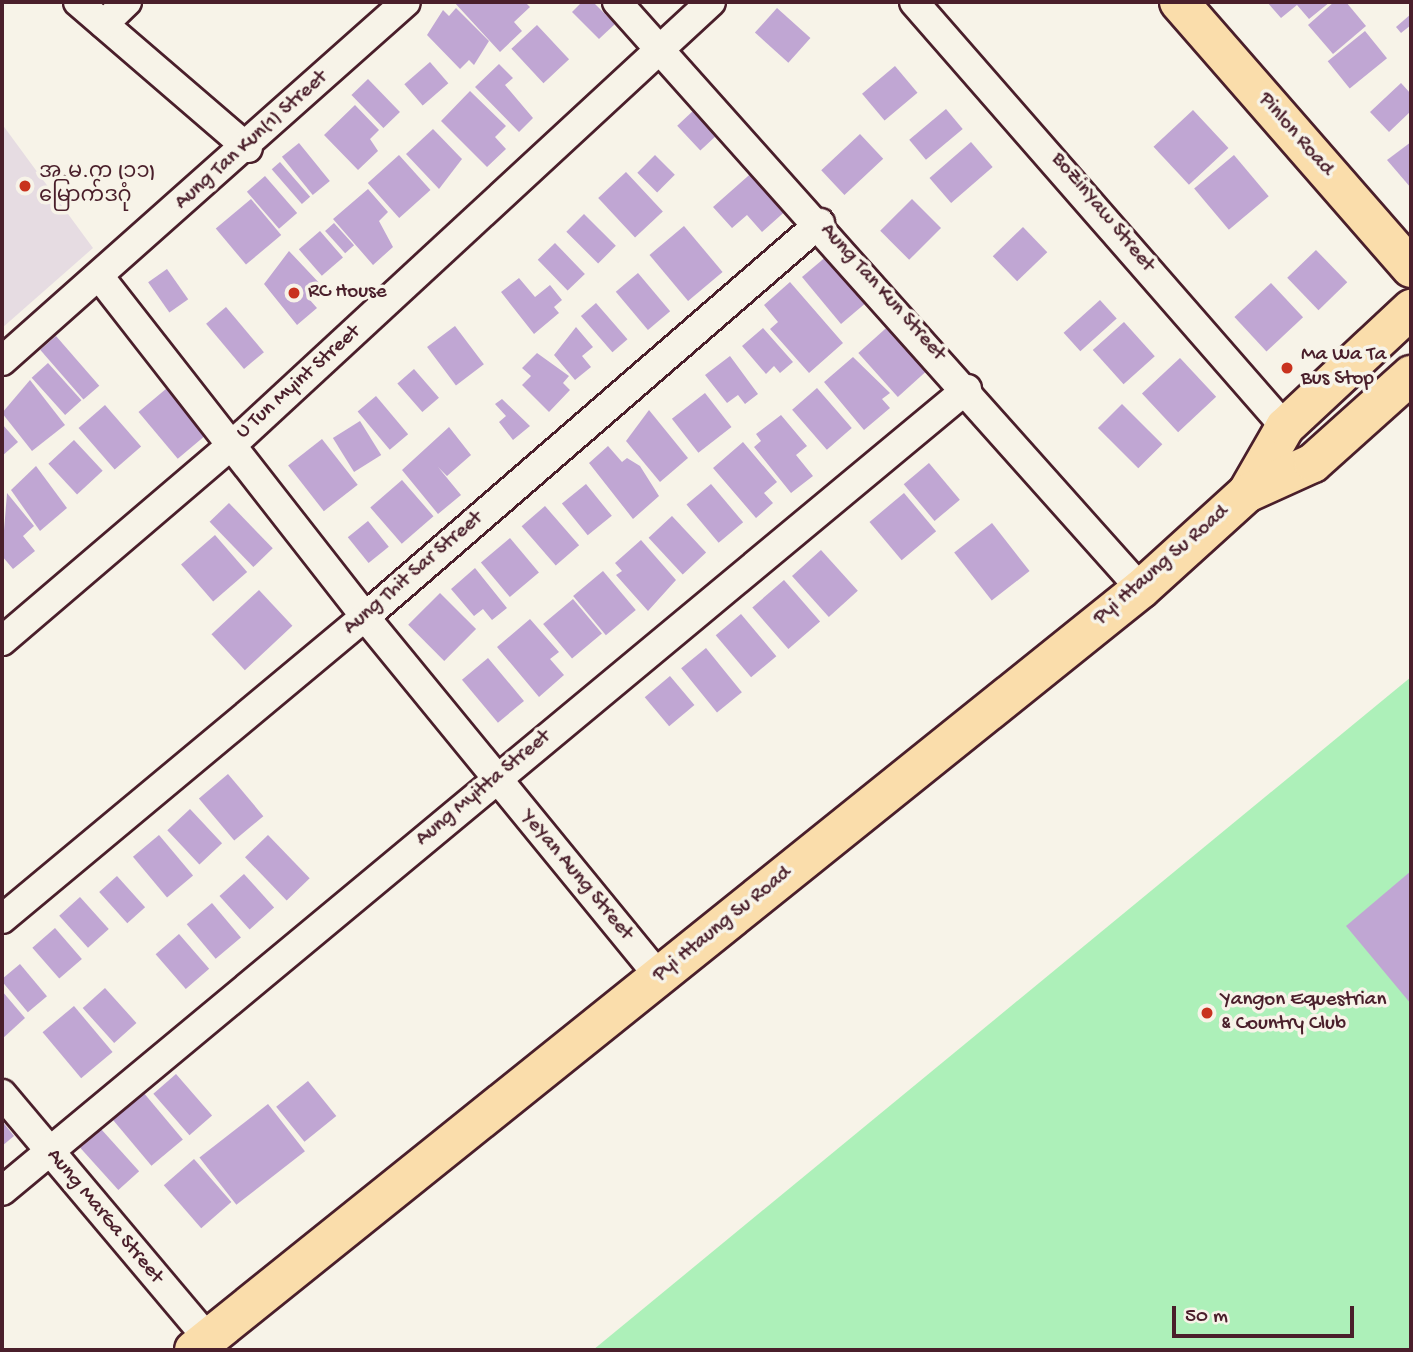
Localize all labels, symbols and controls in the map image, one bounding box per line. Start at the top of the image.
street label: Aung Tan Kun(1) Street [171,66,333,216]
street label: Pinlon Road [1252,88,1338,182]
street label: BoZinYaw Street [1045,148,1159,278]
place label: အ.မ.က (၁၁) မြောက်ဒဂုံ [39,161,155,211]
marker: အ.မ.က (၁၁) မြောက်ဒဂုံ [17,178,33,194]
street label: Aung Tan Kun Street [814,219,950,367]
place label: RC House [308,280,387,306]
marker: RC House [286,285,302,301]
street label: U Tun Myint Street [232,320,366,446]
place label: Ma Wa Ta Bus Stop [1301,343,1386,393]
marker: Ma Wa Ta Bus Stop [1279,360,1295,376]
street label: Pyi Htaung Su Road [1089,500,1235,632]
street label: Aung Thit Sar Street [339,507,489,641]
street label: Aung Myitta Street [411,725,557,853]
street label: YeYan Aung Street [514,806,638,946]
street label: Pyi Htaung Su Road [649,861,797,989]
place label: Yangon Equestrian & Country Club [1221,988,1386,1038]
marker: Yangon Equestrian & Country Club [1199,1005,1215,1021]
street label: Aung MarGa Street [40,1144,168,1290]
scale bar [1175,1292,1357,1336]
text: 50 m [1185,1305,1228,1330]

